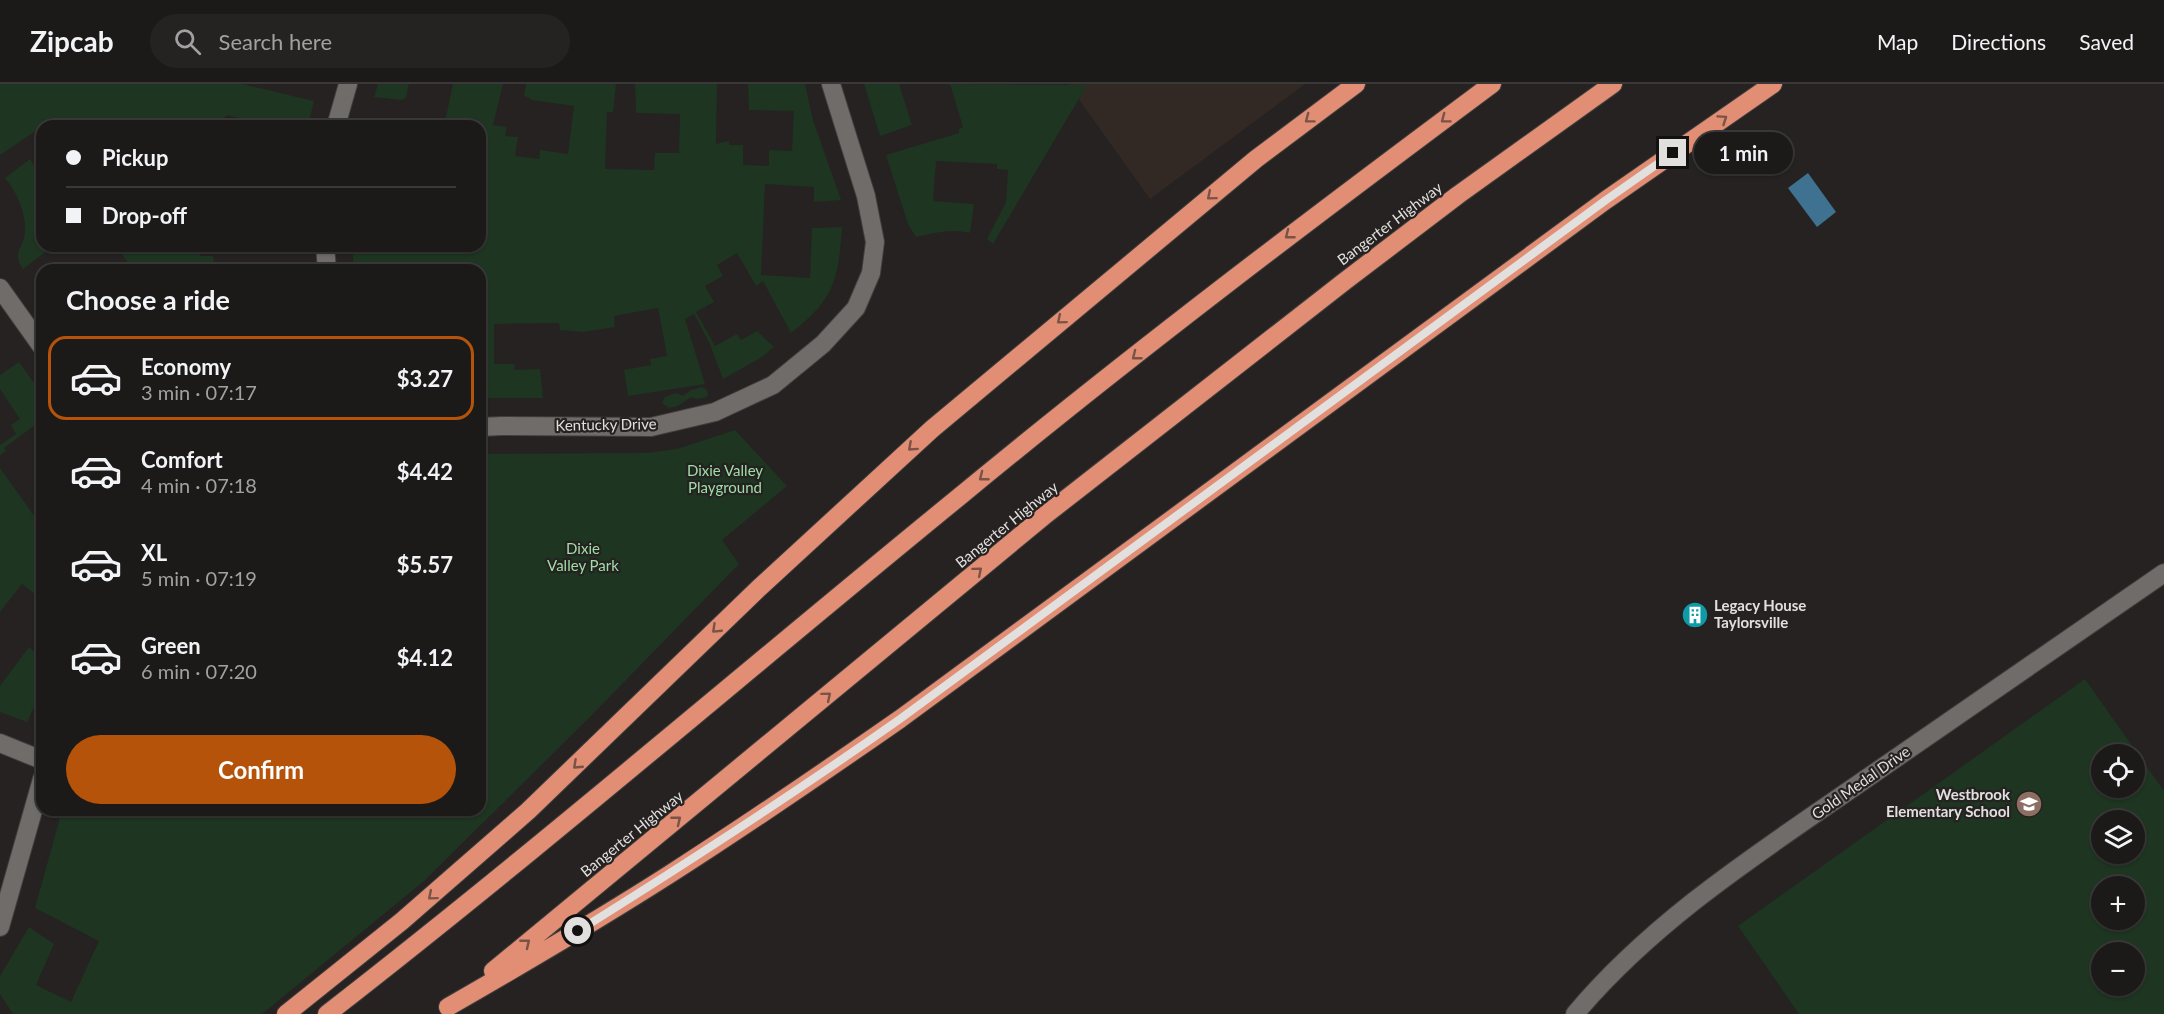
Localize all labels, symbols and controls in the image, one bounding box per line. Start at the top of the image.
search box [150,14,570,68]
text: Zipcab [30,24,114,58]
icon: search [171,25,204,58]
text: Search here [219,28,332,55]
text: Map [1877,29,1918,54]
text: Directions [1951,29,2046,54]
text: Saved [2079,29,2134,54]
one-way arrow [1305,112,1316,123]
one-way arrow [1440,112,1451,123]
one-way arrow [1716,115,1727,126]
callout: 1 min [1694,132,1793,174]
route end [1659,139,1686,166]
text: 1 min [1719,141,1768,165]
text: Pickup [102,144,168,171]
street label: Bangerter Highway [1333,178,1446,268]
one-way arrow [1207,189,1218,200]
text: Drop-off [102,202,187,229]
one-way arrow [1284,228,1295,239]
text: Choose a ride [66,283,230,316]
one-way arrow [1056,313,1067,324]
one-way arrow [1131,349,1142,360]
icon: car [69,351,123,405]
text: Economy [141,353,231,380]
text: $3.27 [397,365,453,392]
text: 3 min · 07:17 [141,380,257,404]
street label: Kentucky Drive [555,414,657,434]
one-way arrow [908,440,919,451]
icon: car [69,444,123,498]
text: Comfort [141,446,223,473]
text: $4.42 [397,458,453,485]
park label: Dixie Valley Playground [687,461,763,496]
one-way arrow [978,470,989,481]
text: 4 min · 07:18 [141,473,257,497]
street label: Bangerter Highway [952,477,1061,571]
icon: car [69,537,123,591]
text: XL [141,539,167,566]
park label: Dixie Valley Park [547,539,619,574]
text: $5.57 [397,551,453,578]
text: 5 min · 07:19 [141,566,257,590]
one-way arrow [971,568,982,579]
place label: Legacy House Taylorsville [1714,596,1806,631]
building icon: Legacy House Taylorsville [1680,600,1710,630]
one-way arrow [713,622,723,633]
icon: car [69,630,123,684]
text: Green [141,632,201,659]
text: $4.12 [397,644,453,671]
text: 6 min · 07:20 [141,659,257,683]
one-way arrow [820,692,831,703]
button: Confirm [66,735,456,804]
street label: Gold Medal Drive [1808,742,1913,823]
map controls [2091,744,2145,996]
button: locate [2091,744,2145,798]
one-way arrow [574,758,585,769]
place label: Westbrook Elementary School [1886,785,2011,820]
street label: Bangerter Highway [577,786,686,880]
school or university icon: Westbrook Elementary School [2014,789,2044,819]
button: layers [2091,810,2145,864]
one-way arrow [670,816,681,827]
button: + [2091,876,2145,930]
one-way arrow [428,889,439,900]
route start [564,917,591,944]
one-way arrow [519,940,530,951]
button: − [2091,942,2145,996]

